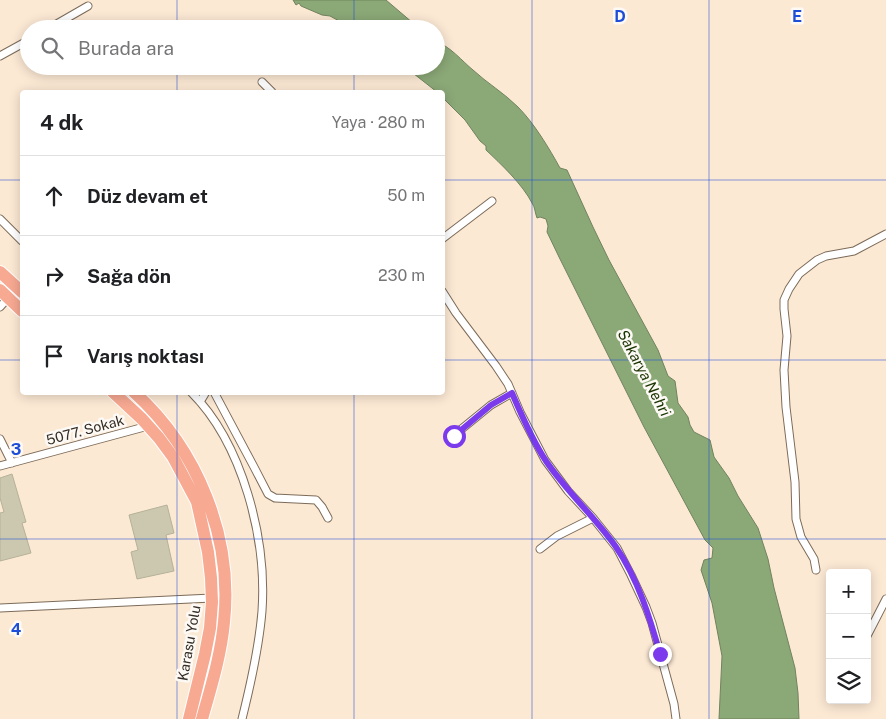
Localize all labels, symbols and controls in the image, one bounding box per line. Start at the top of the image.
text: D [614,7,626,26]
text: E [792,7,802,26]
search box [20,20,445,75]
icon: search [38,34,66,62]
text: Burada ara [78,37,174,59]
text: 4 dk [40,110,83,135]
text: Yaya · 280 m [332,113,425,132]
icon: ahead [40,182,68,210]
text: Düz devam et [87,185,208,207]
text: 50 m [387,186,425,205]
icon: right [40,262,68,290]
text: Sağa dön [87,265,171,287]
text: 230 m [378,266,425,285]
water label: Sakarya Nehri [615,327,674,419]
icon: arrive [40,342,68,370]
text: Varış noktası [87,345,204,367]
street label: 5077. Sokak [44,412,126,448]
route start [443,425,466,448]
text: 3 [11,440,21,459]
map controls [826,569,871,704]
button: + [826,569,871,614]
street label: Karasu Yolu [174,604,204,682]
button: − [826,614,871,659]
text: 4 [11,620,22,639]
route end [649,643,672,666]
button: layers [826,659,871,704]

